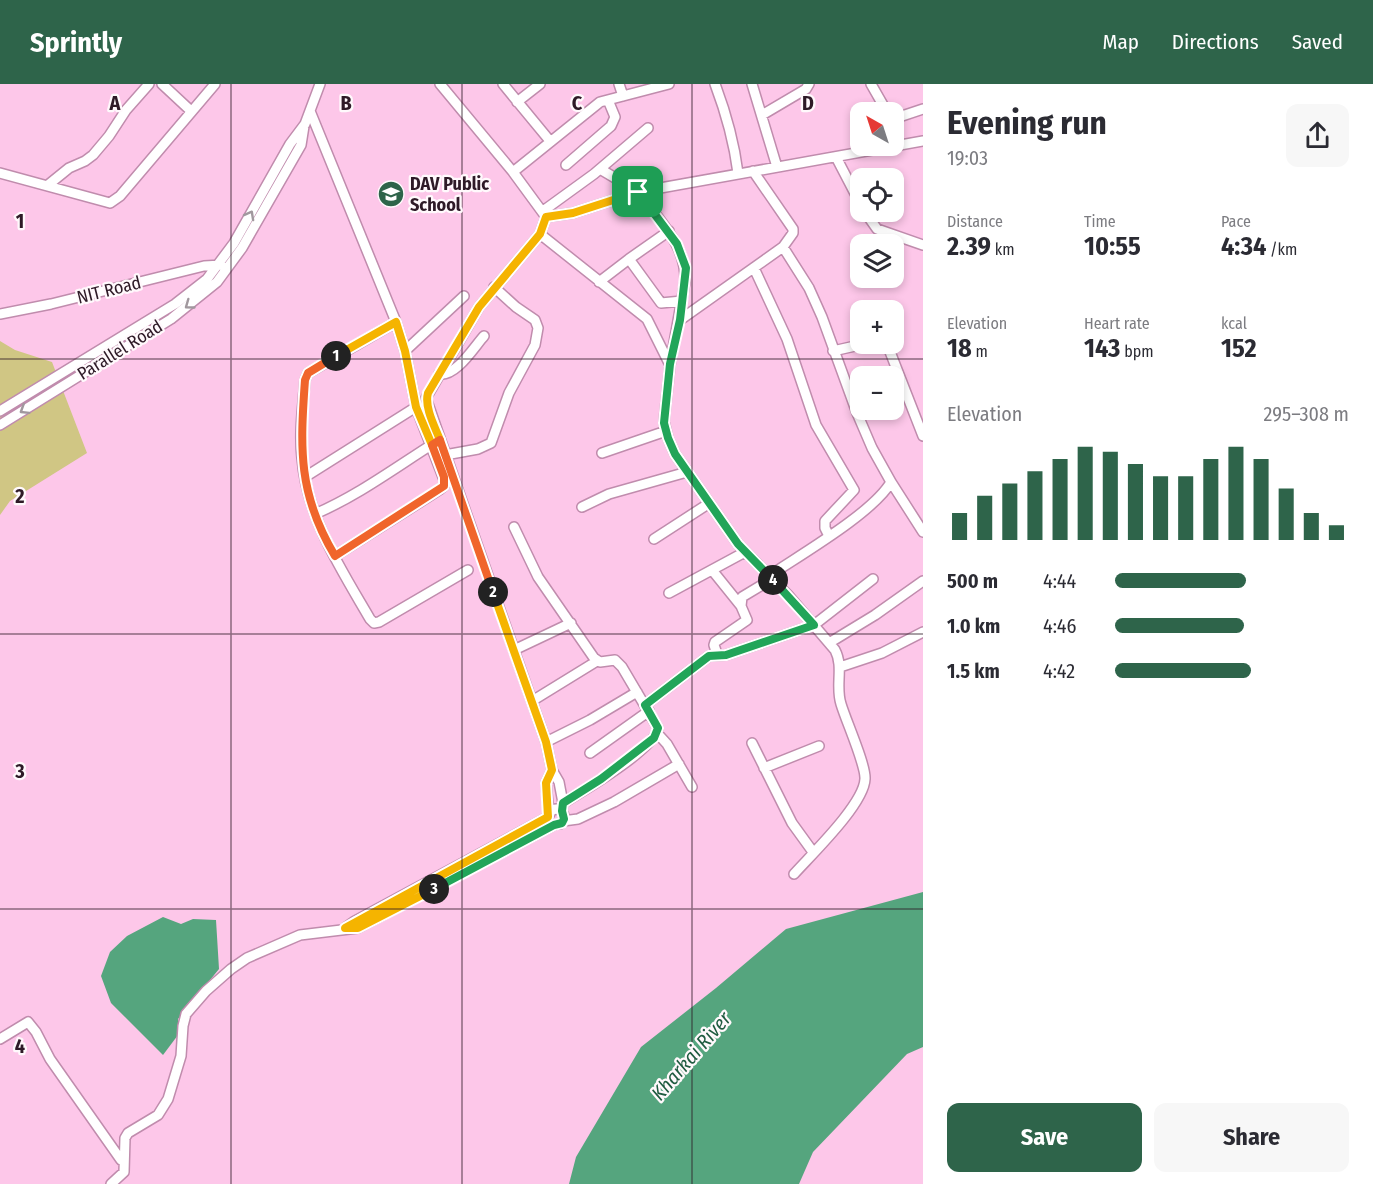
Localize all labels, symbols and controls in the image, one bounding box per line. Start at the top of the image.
text: Sprintly [30,26,122,59]
text: Map [1102,29,1139,55]
text: Directions [1172,29,1259,55]
text: Saved [1292,29,1343,55]
text: A [109,91,122,115]
text: B [340,91,352,115]
text: C [572,91,583,115]
text: D [802,91,814,115]
north arrow [850,102,904,156]
map controls [850,102,904,420]
text: Evening run [947,103,1107,143]
button: share [1286,104,1349,167]
text: 19:03 [947,146,988,170]
pin [612,166,663,217]
button: locate [850,168,904,222]
place label: DAV Public School [410,173,489,216]
icon: arrive [621,175,654,208]
school or university icon: DAV Public School [376,179,406,209]
text: 1 [16,209,24,233]
one-way arrow [243,211,254,221]
text: Distance [947,212,1003,231]
text: Time [1084,212,1116,231]
text: Pace [1221,212,1251,231]
text: 2.39 [947,231,991,262]
text: 10:55 [1084,231,1141,262]
text: 4:34 [1221,231,1266,262]
button: layers [850,234,904,288]
text: km [991,240,1014,259]
text: /km [1266,240,1297,259]
street label: NIT Road [75,271,143,309]
one-way arrow [184,298,195,309]
button: + [850,300,904,354]
text: Elevation [947,314,1007,333]
text: Heart rate [1084,314,1150,333]
text: kcal [1221,314,1247,333]
street label: Parallel Road [73,315,167,385]
text: 18 [947,333,972,364]
text: 143 [1084,333,1120,364]
text: 152 [1221,333,1257,364]
pin: 1 [321,341,351,371]
text: m [972,342,988,361]
text: bpm [1120,342,1153,361]
text: 1 [333,346,339,365]
button: − [850,366,904,420]
text: Elevation [947,402,1022,426]
text: 295–308 m [1264,402,1349,426]
one-way arrow [20,403,30,415]
text: 2 [14,484,25,508]
pin: 4 [758,565,788,595]
text: 500 m [947,569,998,593]
text: 4:44 [1043,569,1076,593]
text: 4 [769,570,777,589]
pin: 2 [478,577,508,607]
text: 2 [489,582,497,601]
text: 1.0 km [947,614,1000,638]
text: 4:46 [1043,614,1076,638]
text: 1.5 km [947,659,1000,683]
text: 4:42 [1043,659,1075,683]
text: 3 [14,759,25,783]
pin: 3 [419,874,449,904]
text: 3 [430,879,438,898]
water label: Kharkai River [646,1006,737,1105]
text: 4 [15,1034,25,1058]
button: Save [947,1103,1142,1172]
button: Share [1154,1103,1349,1172]

